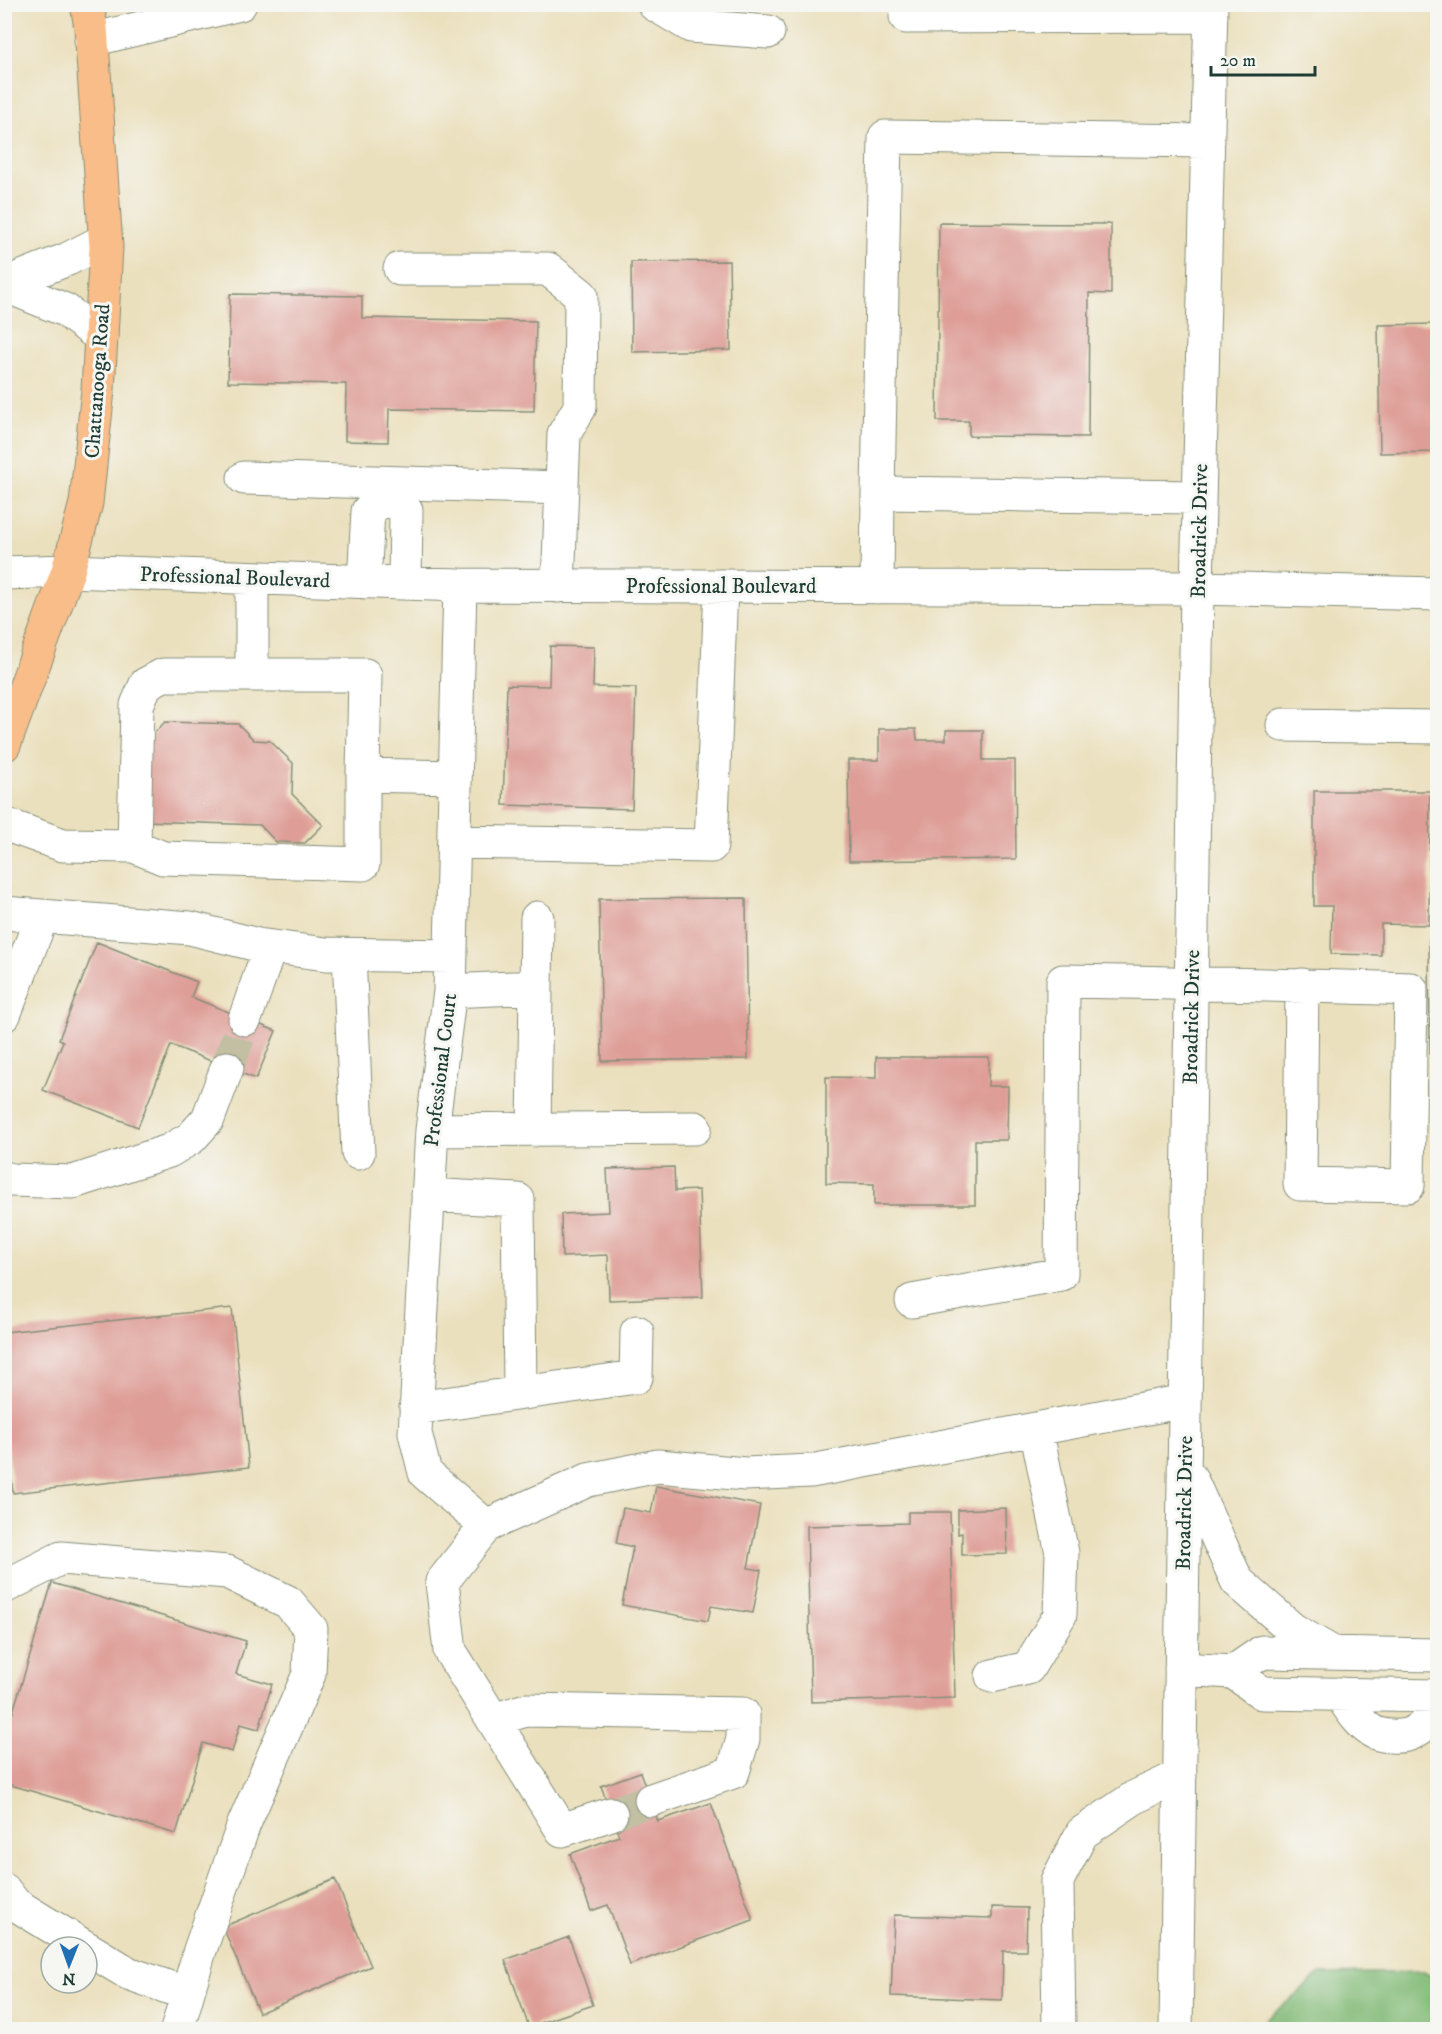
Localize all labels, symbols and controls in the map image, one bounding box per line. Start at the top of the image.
scale bar [1211,39,1314,77]
text: 20 m [1220,50,1256,72]
street label: Chattanooga Road [80,302,116,459]
street label: Broadrick Drive [1186,463,1214,599]
street label: Professional Boulevard [139,562,331,594]
street label: Professional Boulevard [626,574,817,600]
street label: Broadrick Drive [1178,949,1206,1085]
street label: Professional Court [419,992,463,1148]
street label: Broadrick Drive [1171,1435,1199,1571]
north arrow [39,1935,99,1995]
text: N [62,1969,75,1989]

